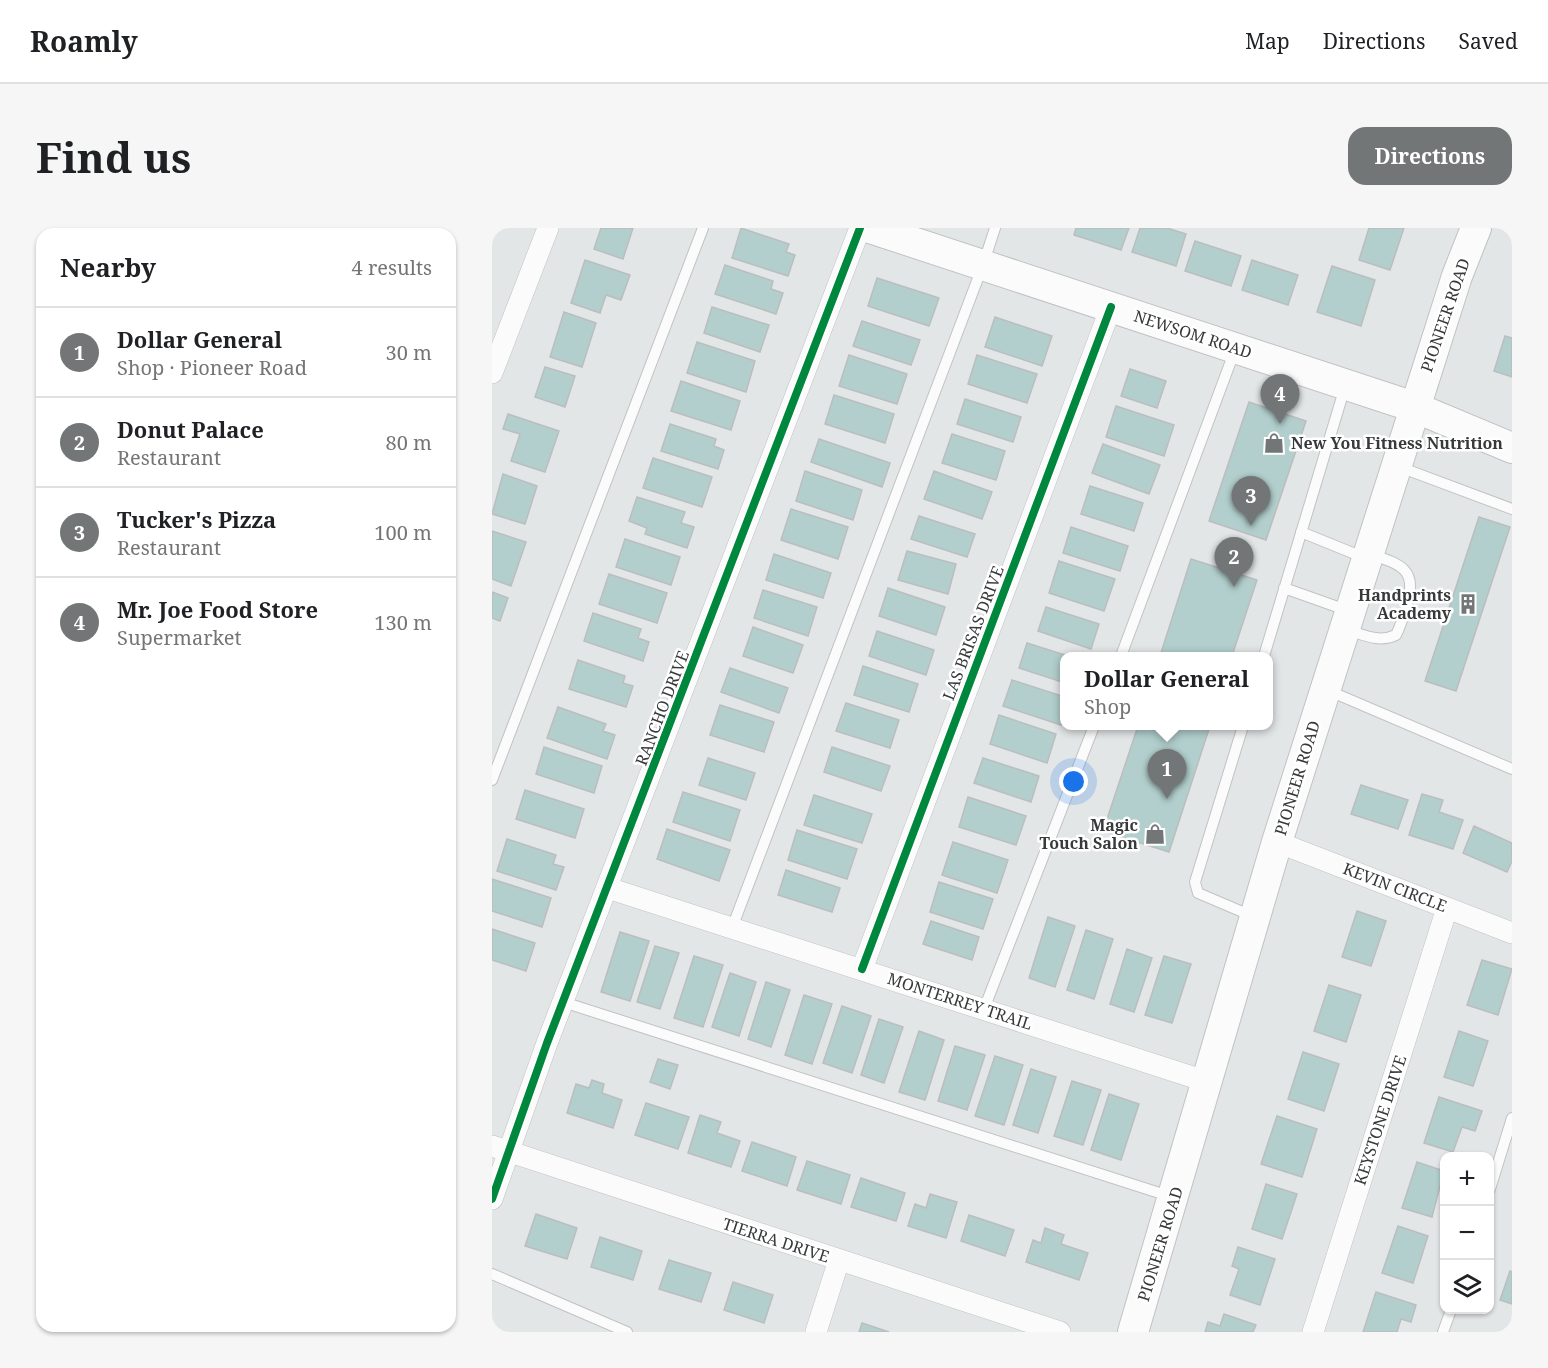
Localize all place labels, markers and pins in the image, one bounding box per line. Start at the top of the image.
pin: 4 [1260,374,1300,424]
shop icon: New You Fitness Nutrition [1262,431,1286,455]
place label: New You Fitness Nutrition [1291,432,1503,454]
pin: 3 [1232,476,1270,526]
pin: 2 [1214,538,1254,587]
place label: Handprints Academy [1358,584,1452,624]
building icon: Handprints Academy [1456,592,1480,616]
pin: 1 [1148,750,1186,799]
place label: Magic Touch Salon [1039,814,1138,854]
shop icon: Magic Touch Salon [1143,822,1167,846]

